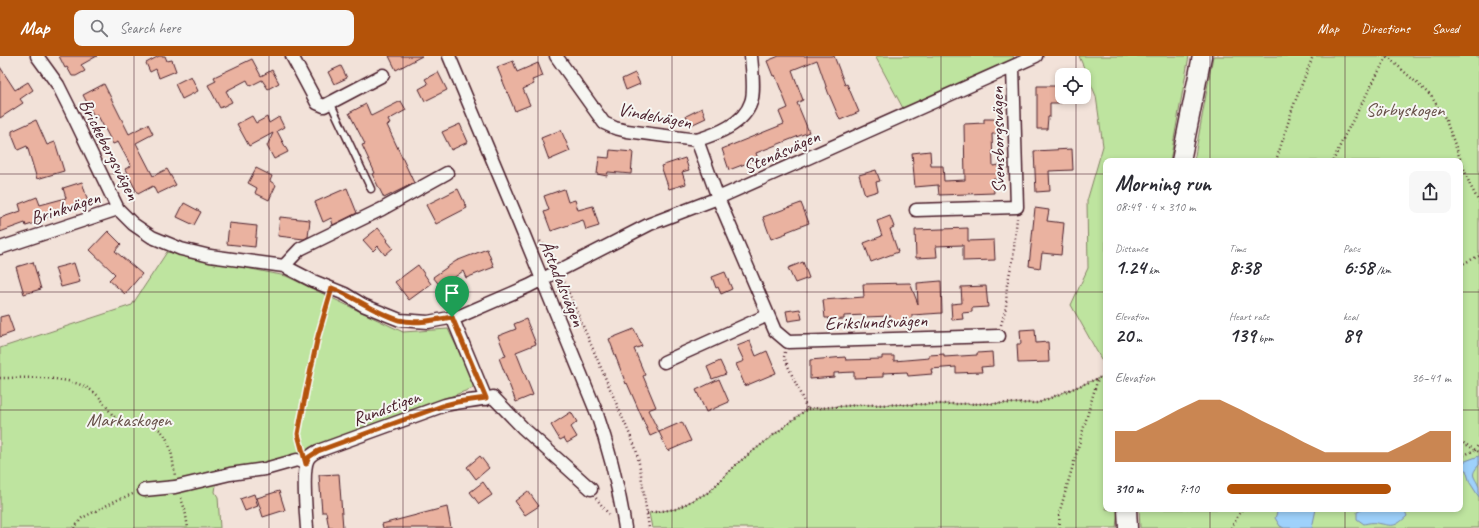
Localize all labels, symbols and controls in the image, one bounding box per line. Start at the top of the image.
search box [74,10,354,46]
text: Map [20,16,50,40]
icon: search [88,17,110,39]
text: Search here [120,19,181,38]
text: Map [1318,20,1339,37]
text: Directions [1361,20,1410,37]
text: Saved [1432,20,1459,37]
map controls [1055,68,1091,104]
button: locate [1055,68,1091,104]
street label: Svensborgsvägen [985,86,1011,194]
street label: Brickebergsvägen [73,95,145,205]
street label: Vindelvägen [616,97,694,135]
park label: Sörbyskogen [1365,98,1445,122]
street label: Stenåsvägen [739,124,824,179]
text: Morning run [1115,170,1211,198]
button: share [1409,171,1451,213]
street label: Brinkvägen [27,185,104,230]
text: 08:49 · 4 × 310 m [1115,199,1196,215]
street label: Åstadalsvägen [534,236,590,331]
text: Distance [1115,241,1148,255]
text: Time [1229,241,1246,255]
text: Pace [1343,241,1360,255]
text: 1.24 [1115,255,1146,280]
text: 8:38 [1229,255,1260,280]
text: 6:58 [1343,255,1374,280]
text: km [1146,263,1159,277]
text: /km [1374,263,1391,277]
pin [435,276,469,317]
icon: arrive [441,282,463,304]
street label: Erikslundsvägen [824,308,928,336]
text: Elevation [1115,309,1149,323]
text: Heart rate [1229,309,1269,323]
text: kcal [1343,309,1358,323]
text: 20 [1115,323,1133,348]
text: 139 [1229,323,1256,348]
text: 89 [1343,323,1361,348]
text: m [1133,331,1142,345]
text: bpm [1256,331,1274,345]
text: Elevation [1115,370,1155,386]
text: 36–41 m [1411,370,1451,386]
street label: Rundstigen [349,384,425,431]
park label: Markaskogen [87,408,173,432]
text: 310 m [1115,481,1143,497]
text: 7:10 [1179,481,1199,497]

